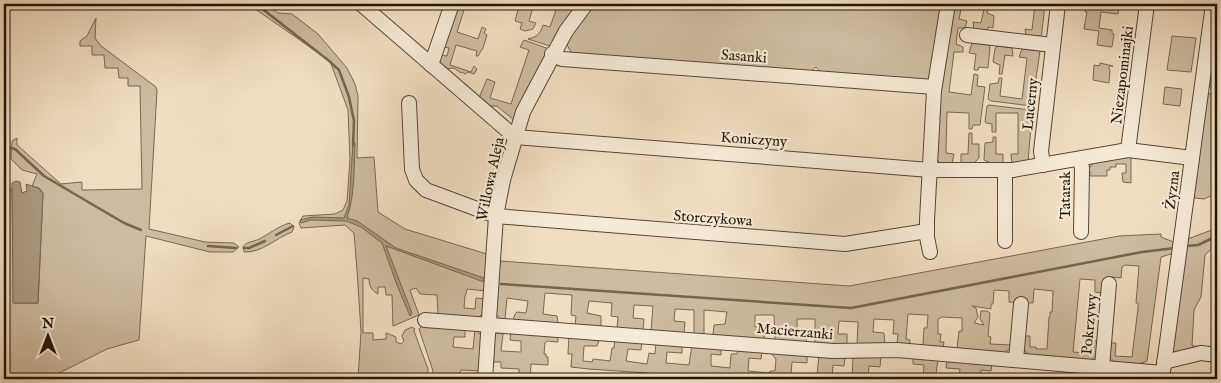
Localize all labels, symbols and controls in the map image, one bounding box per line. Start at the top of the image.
street label: Niezapominajki [1107,25,1138,125]
street label: Sasanki [720,45,768,68]
street label: Lucerny [1018,76,1043,131]
street label: Koniczyny [720,128,789,151]
street label: Willowa Aleja [472,135,509,223]
street label: Żyzna [1161,169,1184,211]
street label: Tatarak [1056,170,1075,219]
street label: Storczykowa [673,206,754,231]
street label: Pokrzywy [1077,292,1102,356]
north arrow [22,310,72,360]
text: N [41,315,54,333]
street label: Macierzanki [756,319,834,344]

